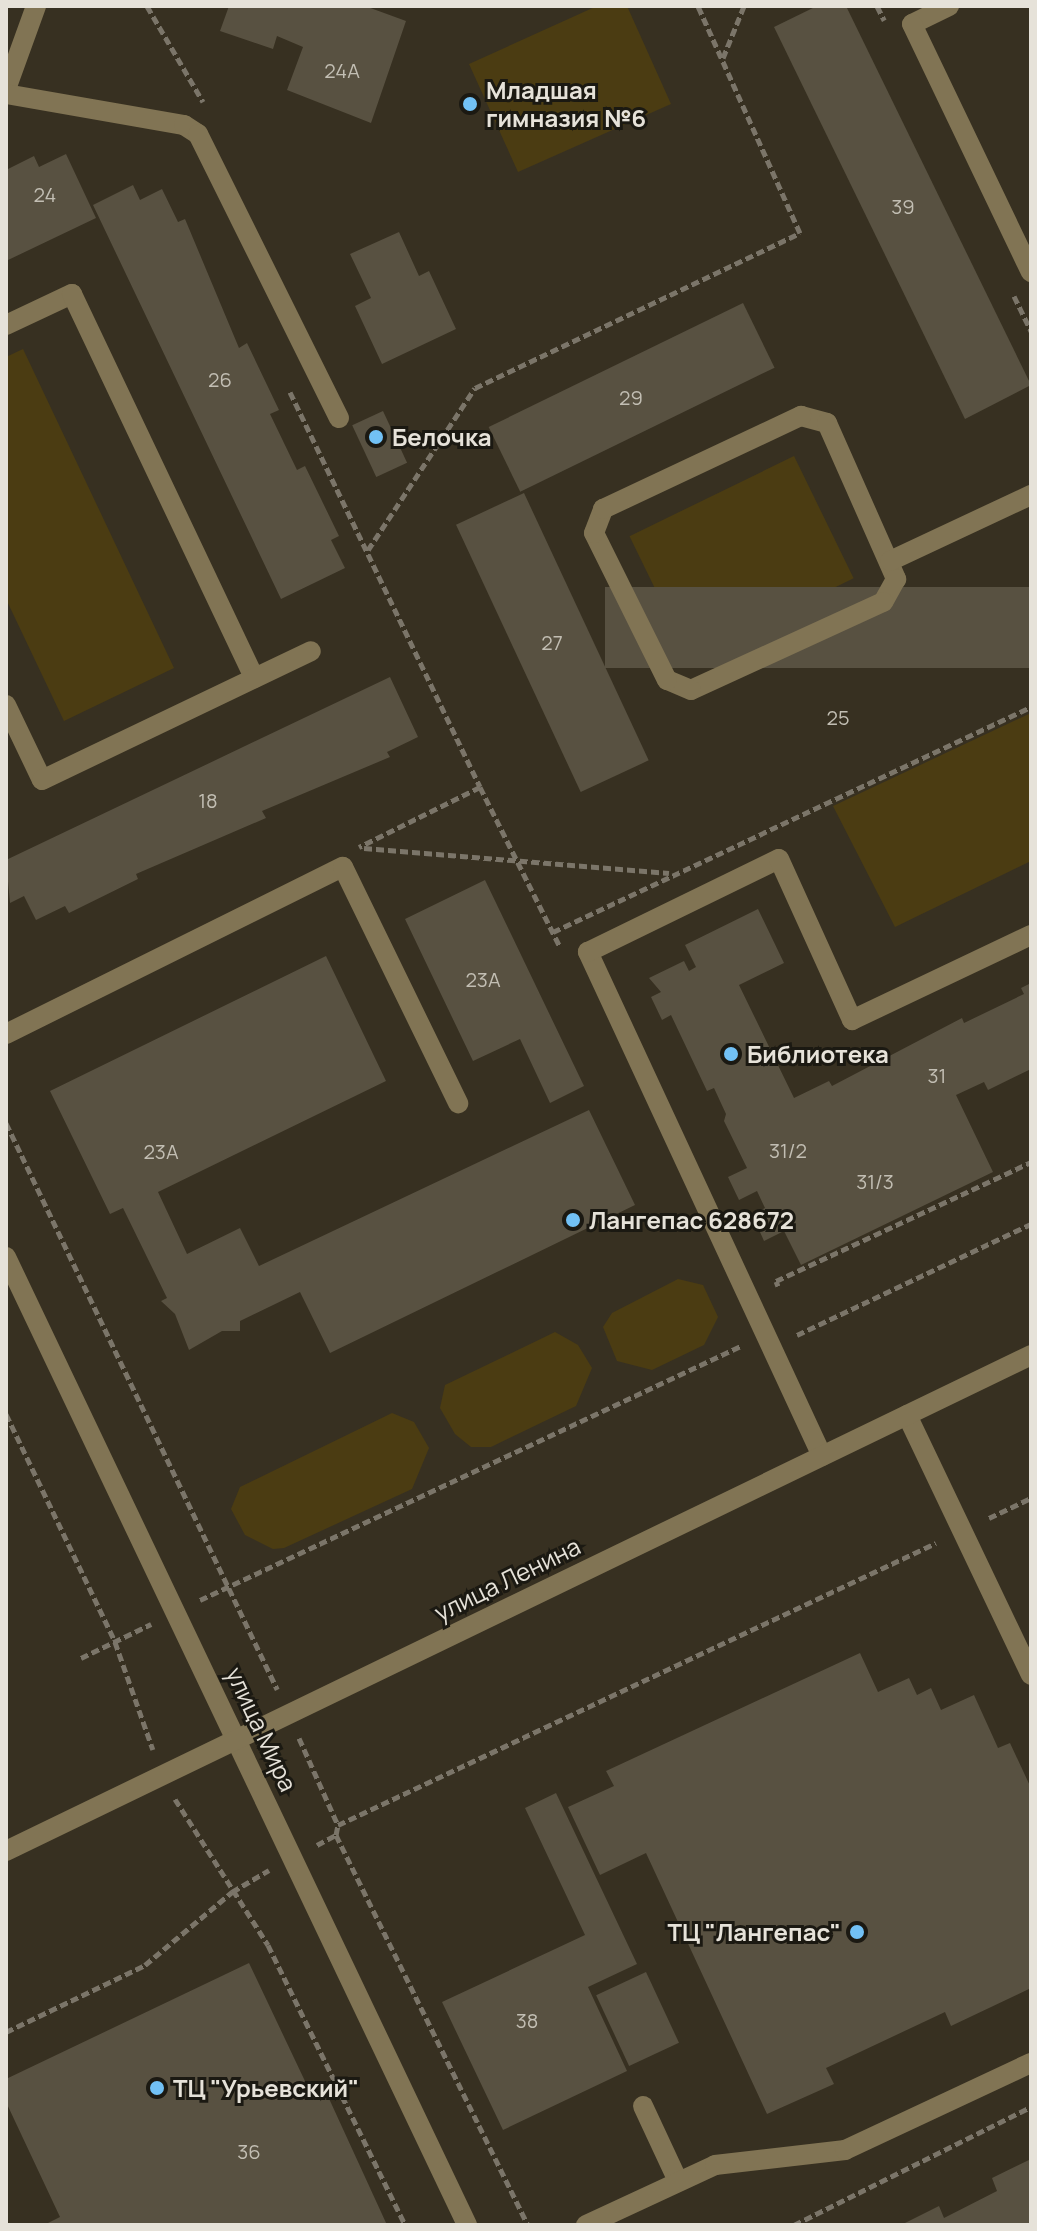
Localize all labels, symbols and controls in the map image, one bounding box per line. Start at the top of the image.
house number: 24А [324,58,360,82]
place label: Младшая гимназия №6 [486,76,646,132]
marker: Младшая гимназия №6 [461,95,479,113]
house number: 24 [34,182,56,206]
house number: 39 [891,194,915,218]
house number: 26 [208,367,232,391]
house number: 29 [619,385,643,409]
place label: Белочка [392,423,492,451]
marker: Белочка [367,428,385,446]
house number: 27 [541,630,563,654]
house number: 25 [827,705,849,729]
house number: 18 [198,788,218,812]
house number: 23А [465,967,501,991]
place label: Библиотека [747,1040,889,1068]
marker: Библиотека [722,1045,740,1063]
house number: 31 [928,1063,946,1087]
house number: 31/2 [769,1138,807,1162]
house number: 23А [143,1139,179,1163]
house number: 31/3 [856,1169,894,1193]
place label: Лангепас 628672 [589,1206,794,1234]
marker: Лангепас 628672 [564,1211,582,1229]
street label: улица Ленина [429,1531,585,1627]
street label: улица Мира [221,1662,303,1796]
place label: ТЦ "Лангепас" [667,1918,841,1946]
marker: ТЦ "Лангепас" [848,1923,866,1941]
house number: 38 [516,2008,538,2032]
place label: ТЦ "Урьевский" [173,2074,359,2102]
marker: ТЦ "Урьевский" [148,2079,166,2097]
house number: 36 [237,2139,261,2163]

